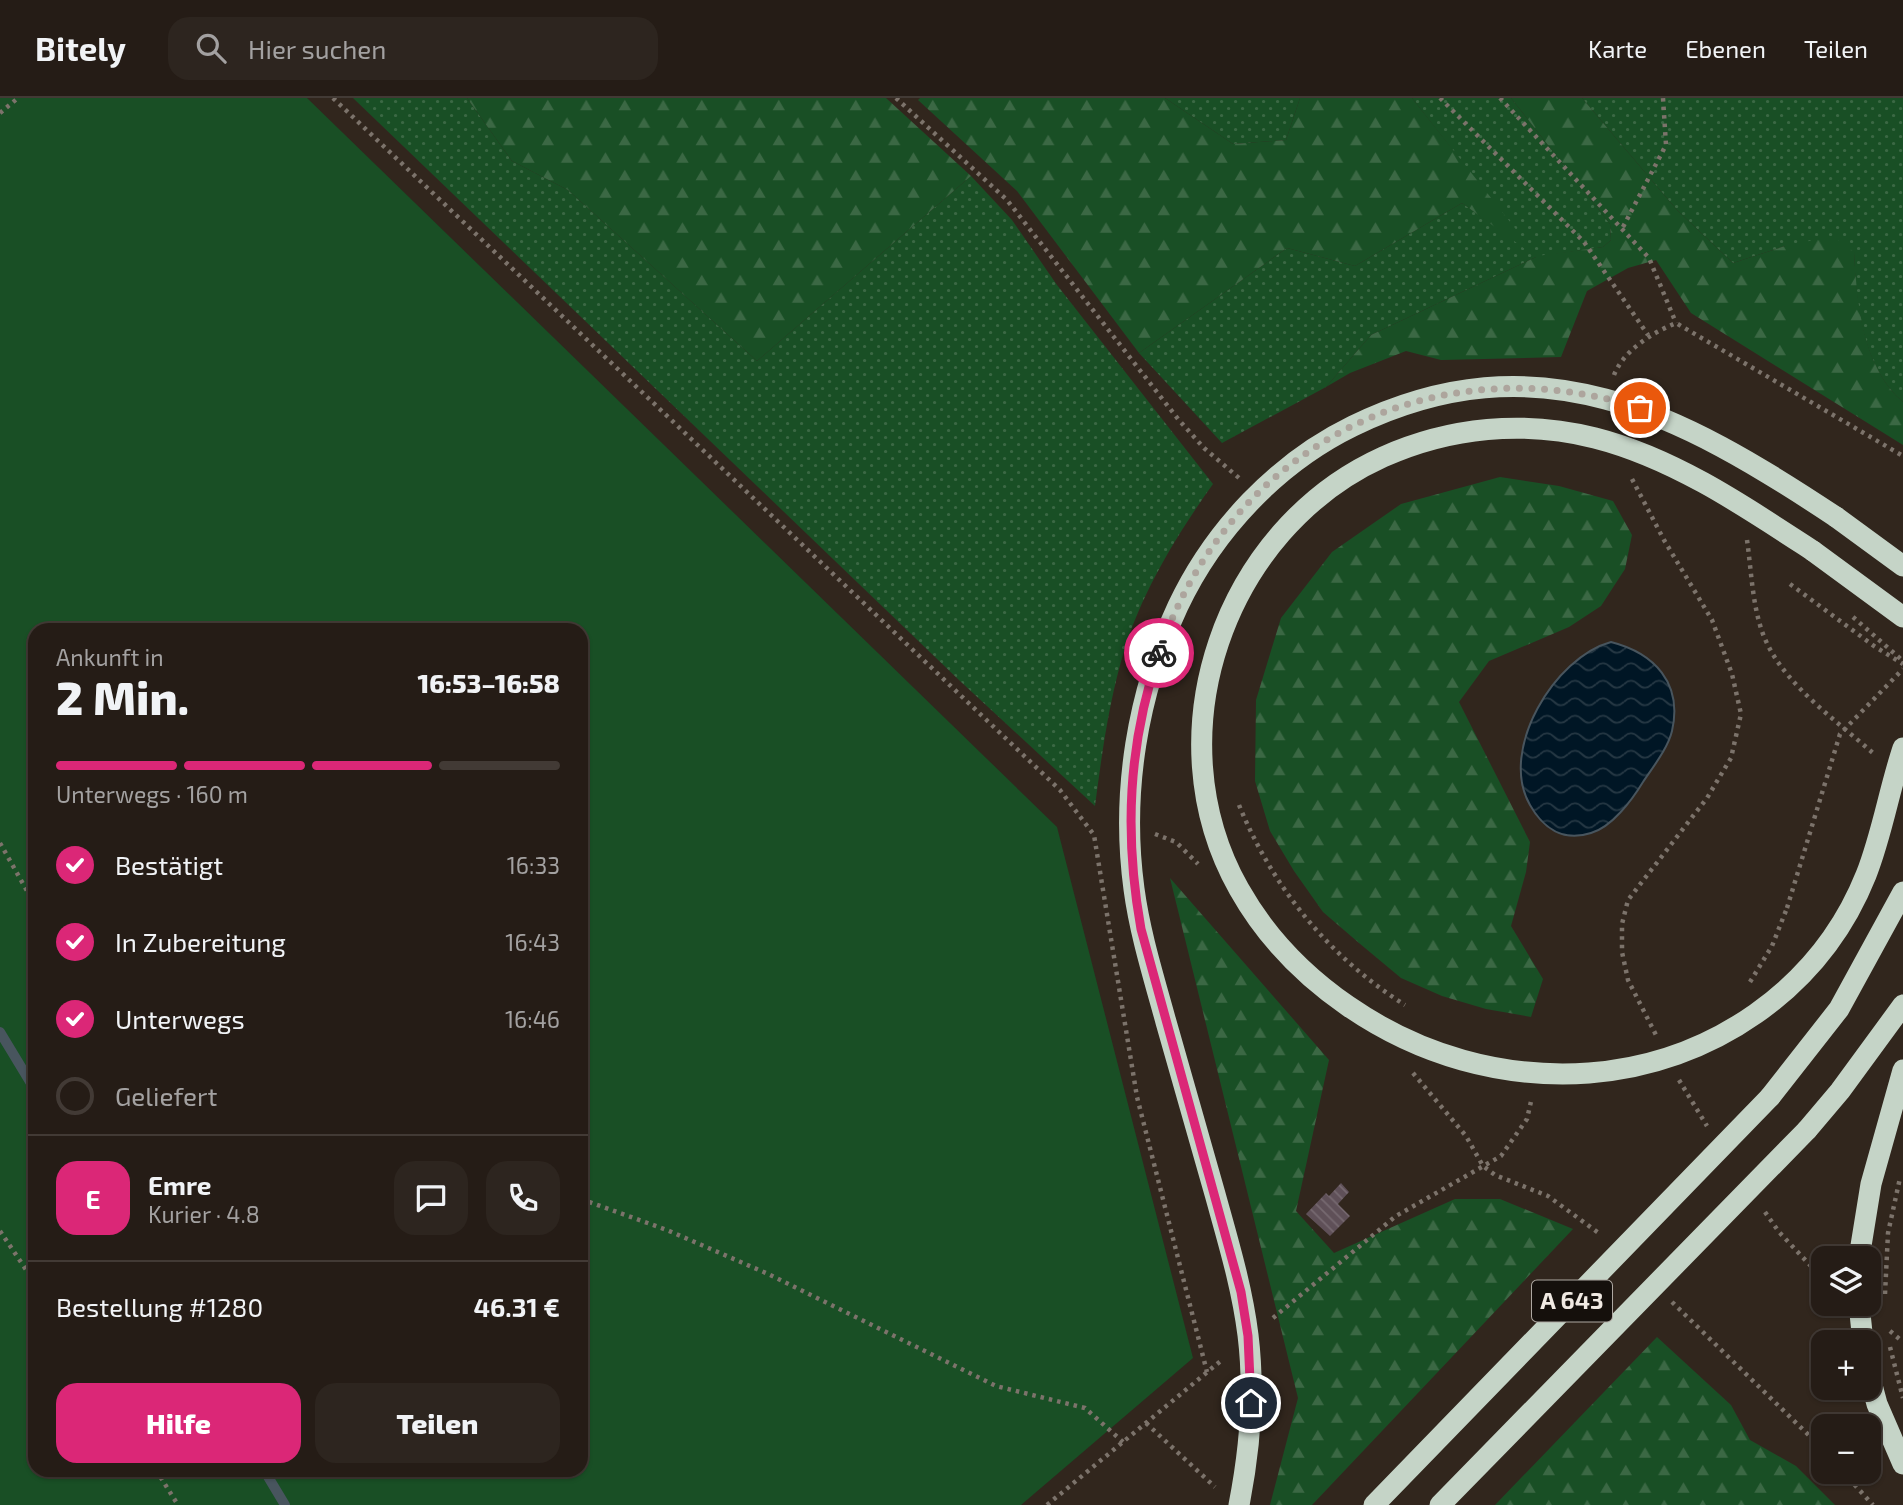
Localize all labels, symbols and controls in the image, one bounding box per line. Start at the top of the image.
search box [168,17,658,80]
text: Bitely [35,28,126,68]
icon: search [192,29,230,67]
text: Hier suchen [248,33,386,64]
text: Karte [1588,34,1647,63]
text: Ebenen [1685,34,1766,63]
text: Teilen [1804,34,1868,63]
pin [1610,378,1670,438]
icon: bag [1621,389,1659,427]
courier [1124,618,1194,688]
icon: bike [1140,634,1178,672]
text: Ankunft in [56,643,164,671]
text: 16:53–16:58 [418,667,560,698]
text: 2 Min. [56,669,189,724]
text: Unterwegs · 160 m [56,780,248,808]
icon: check [56,846,94,884]
text: Bestätigt [115,849,223,880]
text: 16:33 [507,851,560,879]
icon: check [56,923,94,961]
text: In Zubereitung [115,926,286,957]
text: 16:43 [505,928,560,956]
icon: check [56,1000,94,1038]
text: Unterwegs [115,1003,245,1034]
text: 16:46 [505,1005,560,1033]
text: Geliefert [115,1080,217,1111]
button: chat [394,1161,468,1235]
button: phone [486,1161,560,1235]
text: Emre [148,1169,211,1200]
text: E [85,1183,101,1214]
text: Kurier · 4.8 [148,1200,260,1228]
map controls [1811,1246,1881,1484]
button: layers [1811,1246,1881,1316]
road number: A 643 [1532,1280,1612,1322]
text: Bestellung #1280 [56,1291,263,1322]
text: 46.31 € [473,1291,560,1322]
button: + [1811,1330,1881,1400]
pin [1221,1373,1281,1433]
button: Hilfe [56,1383,301,1463]
button: Teilen [315,1383,560,1463]
icon: home [1232,1384,1270,1422]
button: − [1811,1414,1881,1484]

